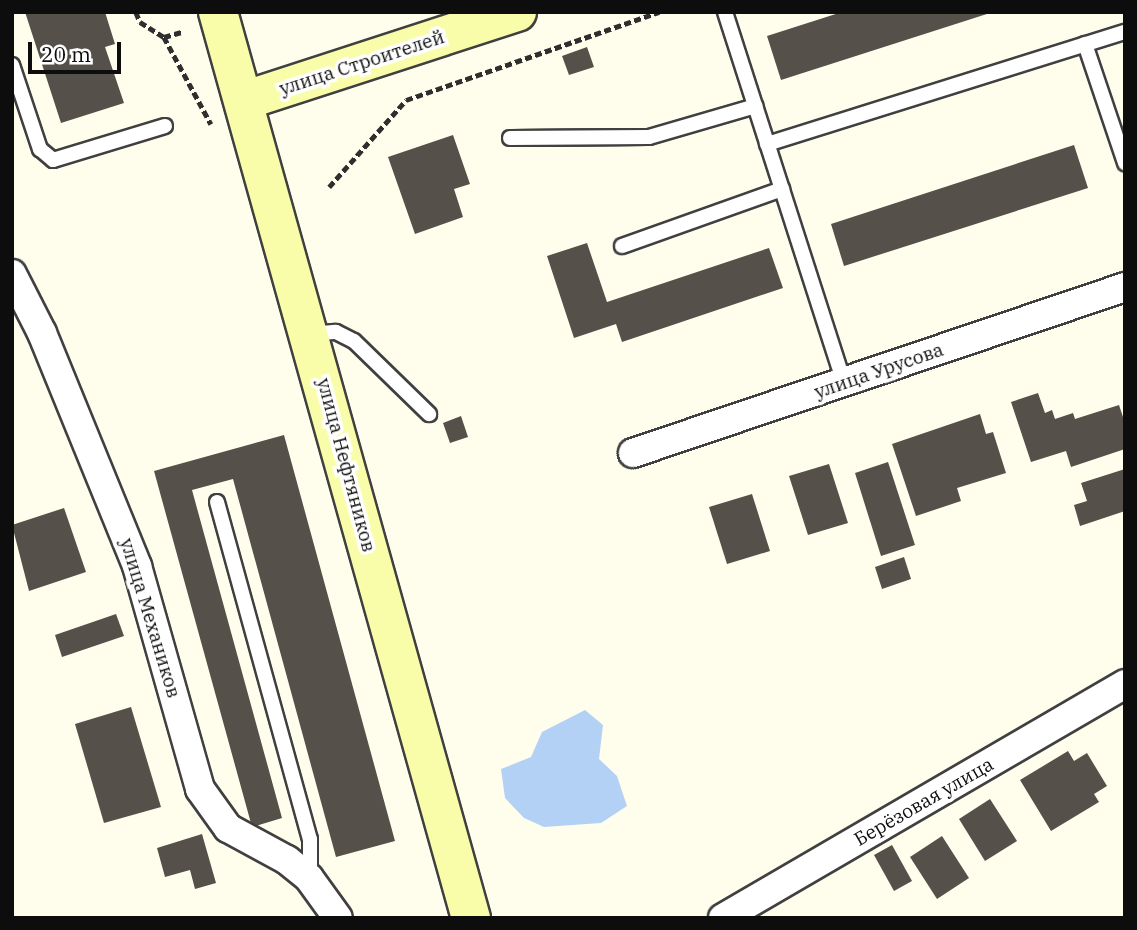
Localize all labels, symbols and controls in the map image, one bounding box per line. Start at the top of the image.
street label: улица Строителей [277,26,447,100]
scale bar [32,28,124,72]
text: 20 m [41,40,91,68]
street label: улица Урусова [811,338,947,404]
street label: улица Нефтяников [312,376,380,554]
street label: улица Механиков [115,535,185,701]
street label: Берёзовая улица [850,753,998,851]

